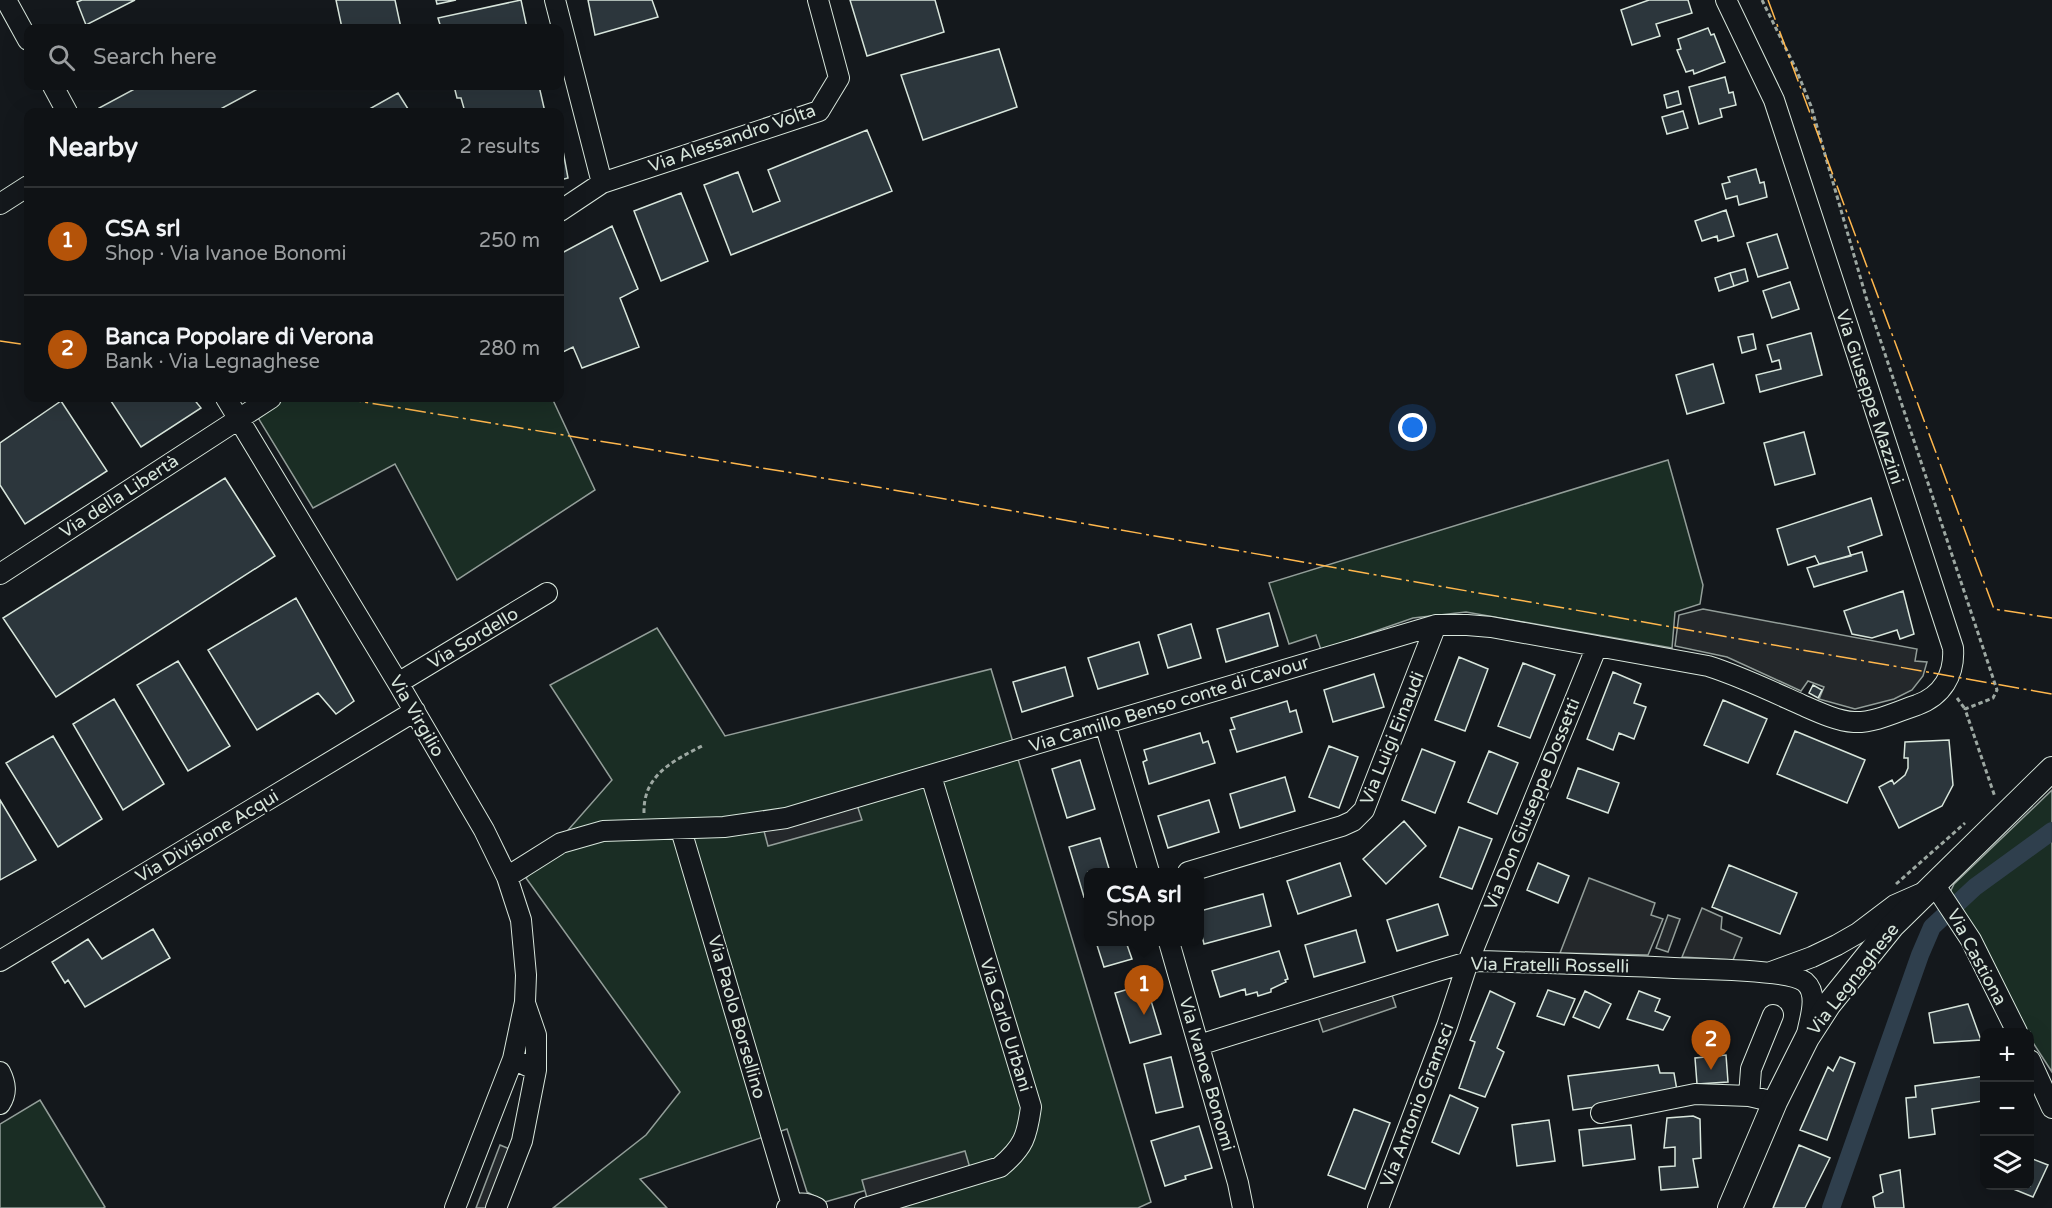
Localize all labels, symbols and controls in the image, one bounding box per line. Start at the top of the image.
search box [24,24,564,90]
icon: search [45,41,78,74]
text: Search here [93,44,217,70]
street label: Via Alessandro Volta [645,99,819,177]
text: Nearby [48,132,138,163]
text: 2 results [460,135,540,159]
text: CSA srl [105,216,180,242]
text: 1 [61,229,74,253]
text: 250 m [479,229,540,253]
text: Shop · Via Ivanoe Bonomi [105,242,347,266]
street label: Via Giuseppe Mazzini [1831,307,1909,487]
text: Banca Popolare di Verona [105,324,374,350]
text: 2 [61,337,74,361]
text: 280 m [479,337,540,361]
text: Bank · Via Legnaghese [105,350,320,374]
your location [1398,413,1427,442]
street label: Via della Libertà [55,449,183,543]
street label: Via Sordello [424,602,522,674]
street label: Via Camillo Benso conte di Cavour [1026,651,1312,757]
street label: Via Luigi Einaudi [1355,668,1429,808]
street label: Via Virgilio [385,671,449,761]
street label: Via Don Giuseppe Dossetti [1479,695,1585,913]
street label: Via Divisione Acqui [132,785,282,887]
popup [1084,868,1204,946]
text: CSA srl [1106,882,1182,908]
street label: Via Castiona [1942,905,2012,1009]
text: Shop [1106,908,1155,932]
street label: Via Legnaghese [1802,919,1904,1039]
street label: Via Paolo Borsellino [703,933,771,1101]
street label: Via Fratelli Rosselli [1471,953,1629,977]
street label: Via Carlo Urbani [975,956,1037,1094]
pin: 1 [1124,966,1164,1015]
street label: Via Ivanoe Bonomi [1174,994,1240,1154]
street label: Via Antonio Gramsci [1375,1020,1459,1190]
pin: 2 [1692,1020,1730,1070]
map controls [1980,1028,2034,1190]
button: + [1980,1028,2034,1082]
button: − [1980,1082,2034,1136]
button: layers [1980,1136,2034,1190]

